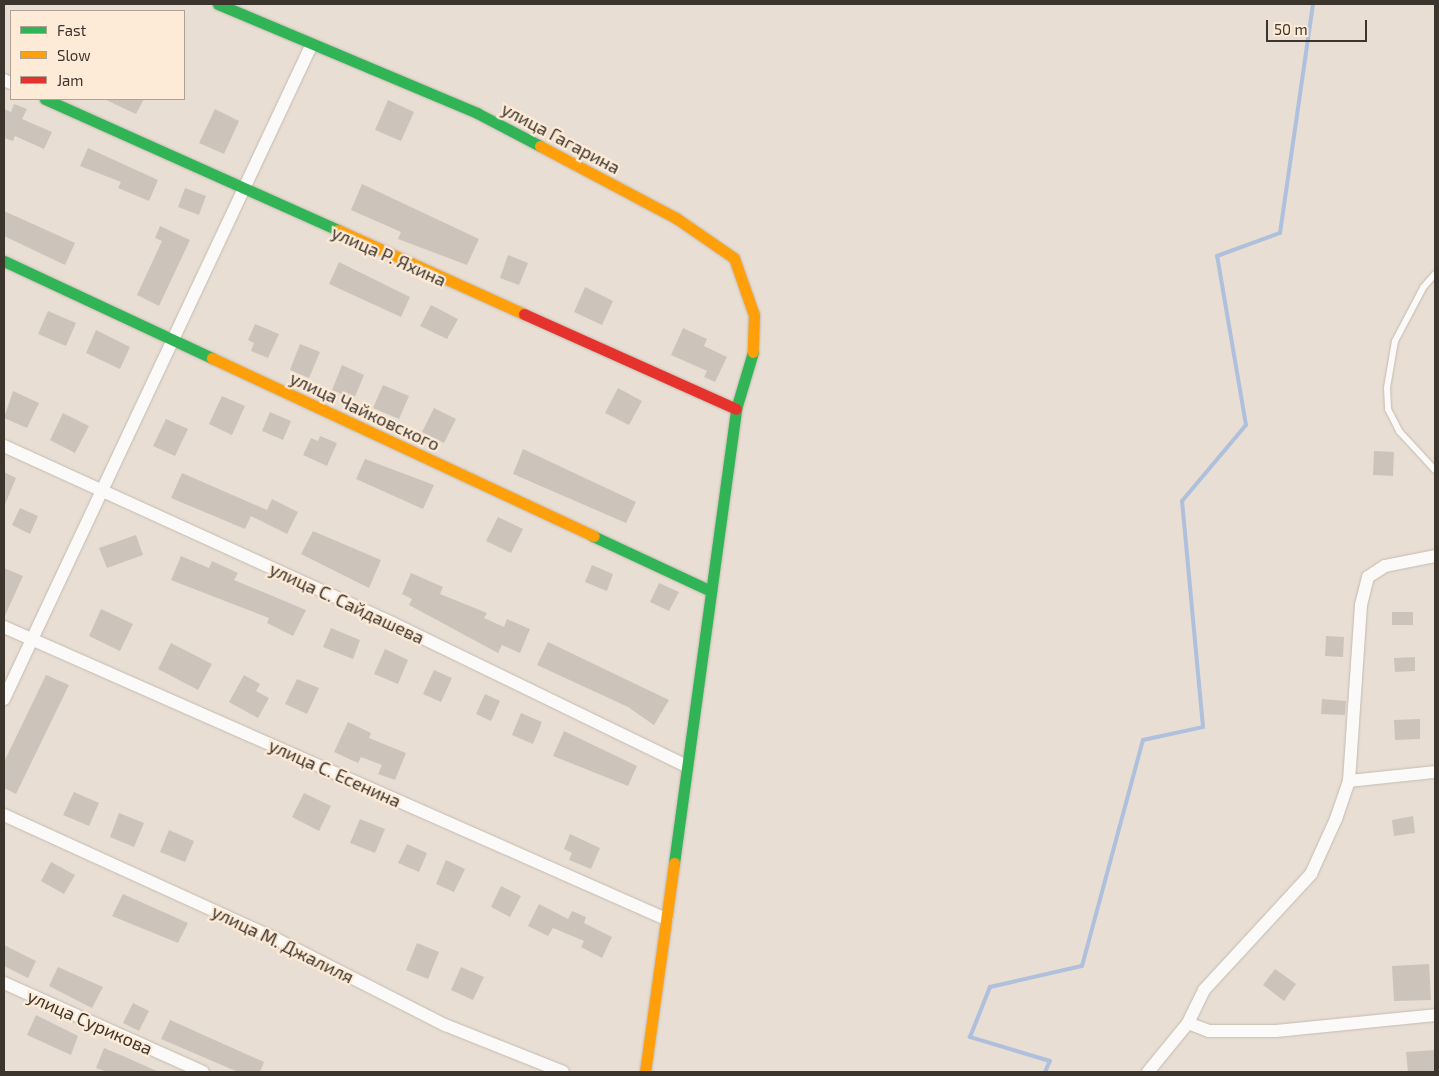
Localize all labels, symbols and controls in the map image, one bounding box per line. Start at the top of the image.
legend [10,10,185,100]
scale bar [1269,10,1370,42]
text: 50 m [1274,20,1308,38]
text: Fast [57,21,86,39]
text: Slow [57,46,91,64]
text: Jam [57,71,83,89]
street label: улица Гагарина [498,98,624,178]
street label: улица Р. Яхина [328,221,450,291]
street label: улица Чайковского [287,367,443,455]
street label: улица С. Сайдашева [266,558,428,648]
street label: улица С. Есенина [266,734,404,812]
street label: улица М. Джалиля [208,900,358,988]
street label: улица Сурикова [24,985,156,1059]

